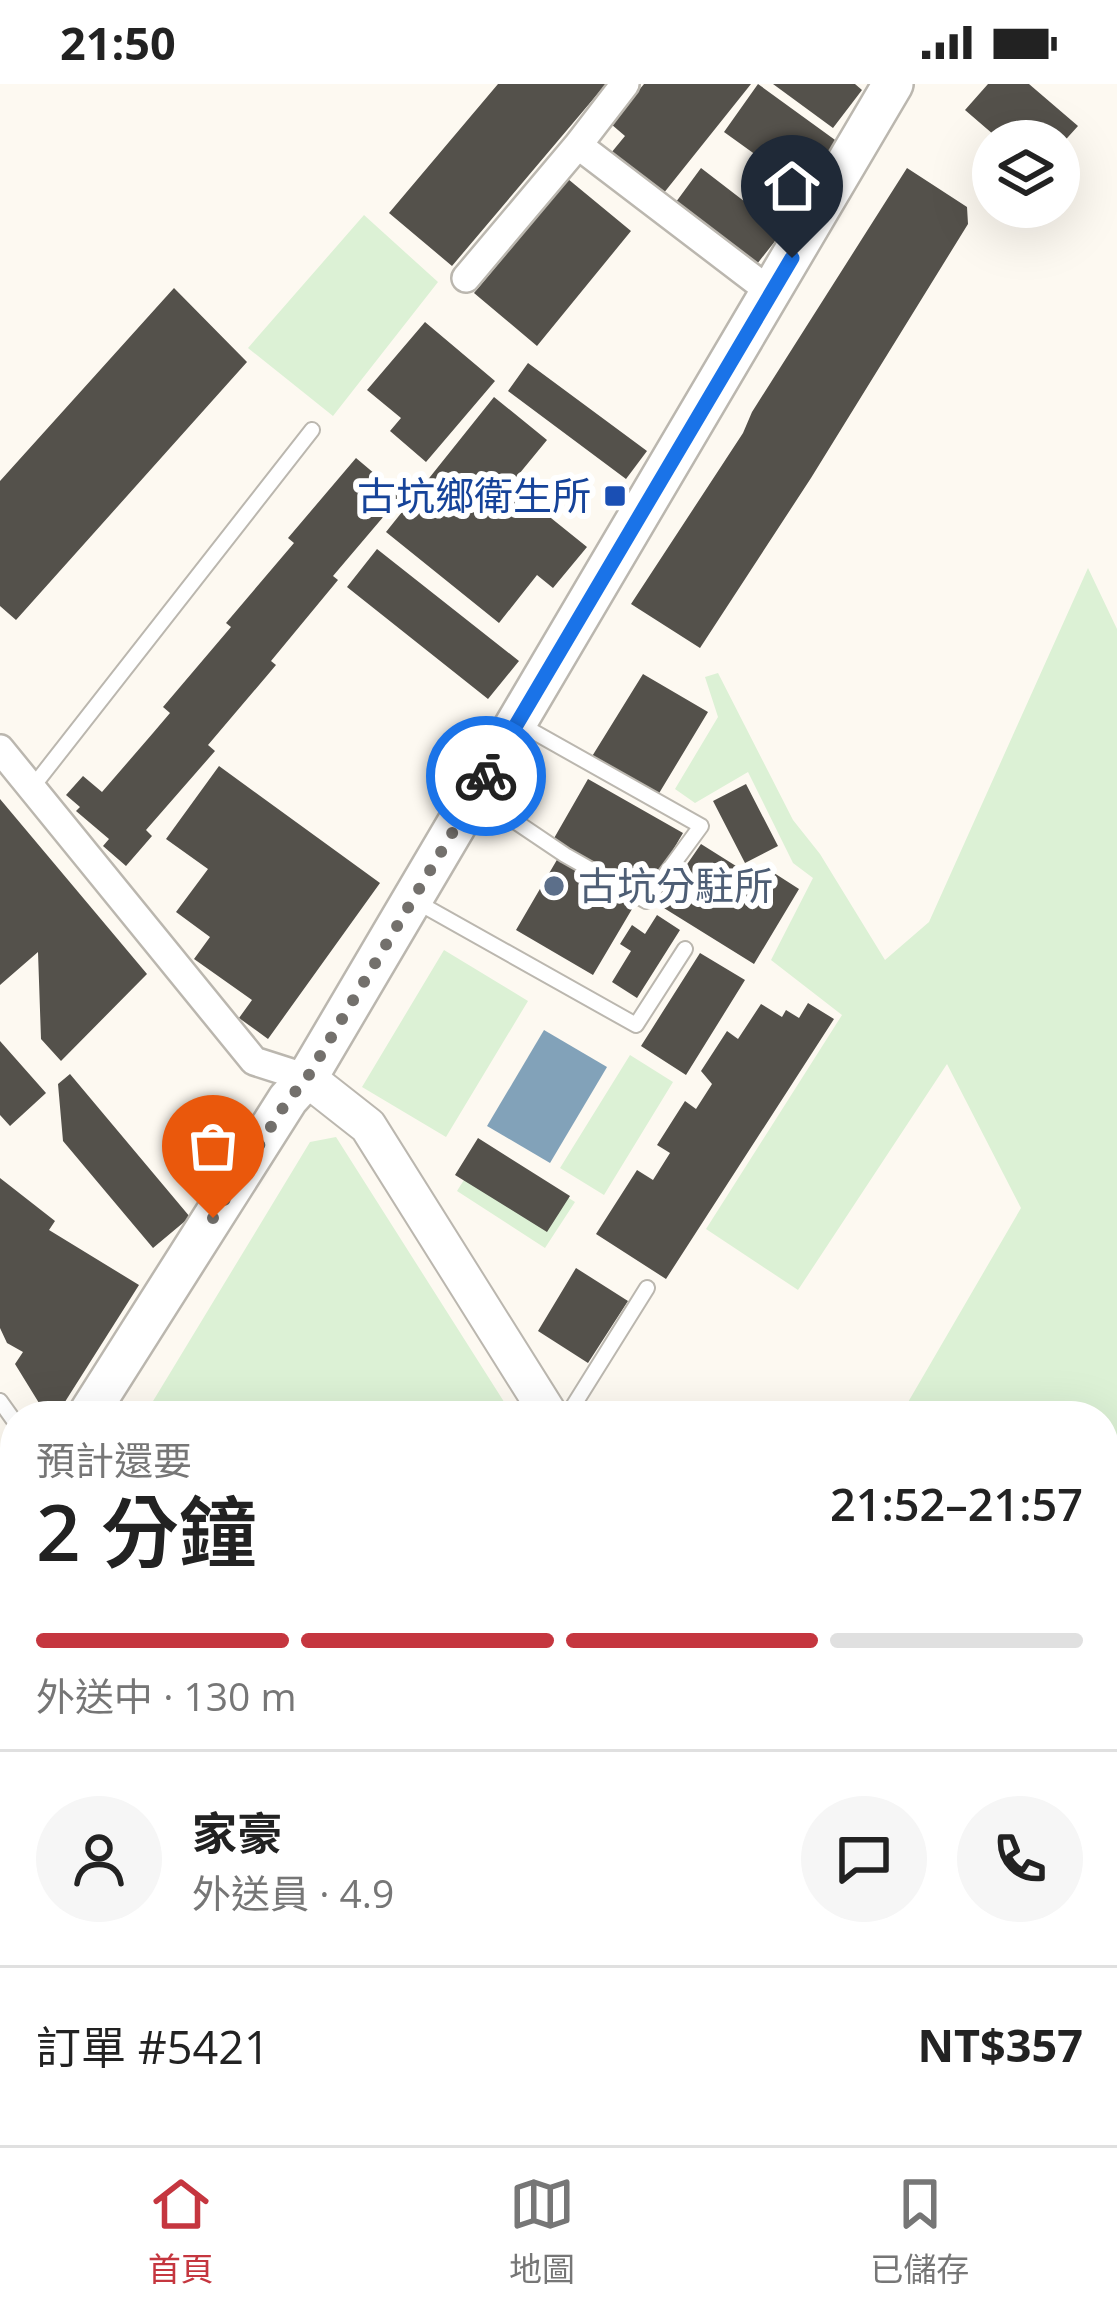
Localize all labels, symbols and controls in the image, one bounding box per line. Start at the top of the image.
text: 21:50 [60,12,176,73]
map controls [972,120,1080,228]
button: layers [972,120,1080,228]
pin [741,135,843,258]
icon: home [759,153,825,219]
place label: 古坑鄉衛生所 [357,468,591,521]
marker: 古坑鄉衛生所 [602,483,628,509]
courier [426,716,546,836]
icon: bike [453,743,519,809]
place label: 古坑分駐所 [578,858,773,911]
marker: 古坑分駐所 [541,873,567,899]
pin [162,1095,264,1218]
icon: bag [180,1113,246,1179]
text: 預計還要 [36,1433,192,1486]
text: 21:52–21:57 [830,1473,1083,1534]
text: 2 分鐘 [36,1478,257,1584]
text: 外送中 · 130 m [36,1669,297,1722]
button: person [36,1796,162,1922]
button: chat [801,1796,927,1922]
button: phone [957,1796,1083,1922]
text: 家豪 [192,1802,282,1863]
text: 外送員 · 4.9 [192,1866,394,1919]
text: NT$357 [917,2014,1083,2075]
text: 訂單 #5421 [36,2016,270,2077]
tab: 首頁 [148,2171,214,2291]
tab: 地圖 [509,2171,575,2291]
tab: 已儲存 [870,2171,969,2291]

